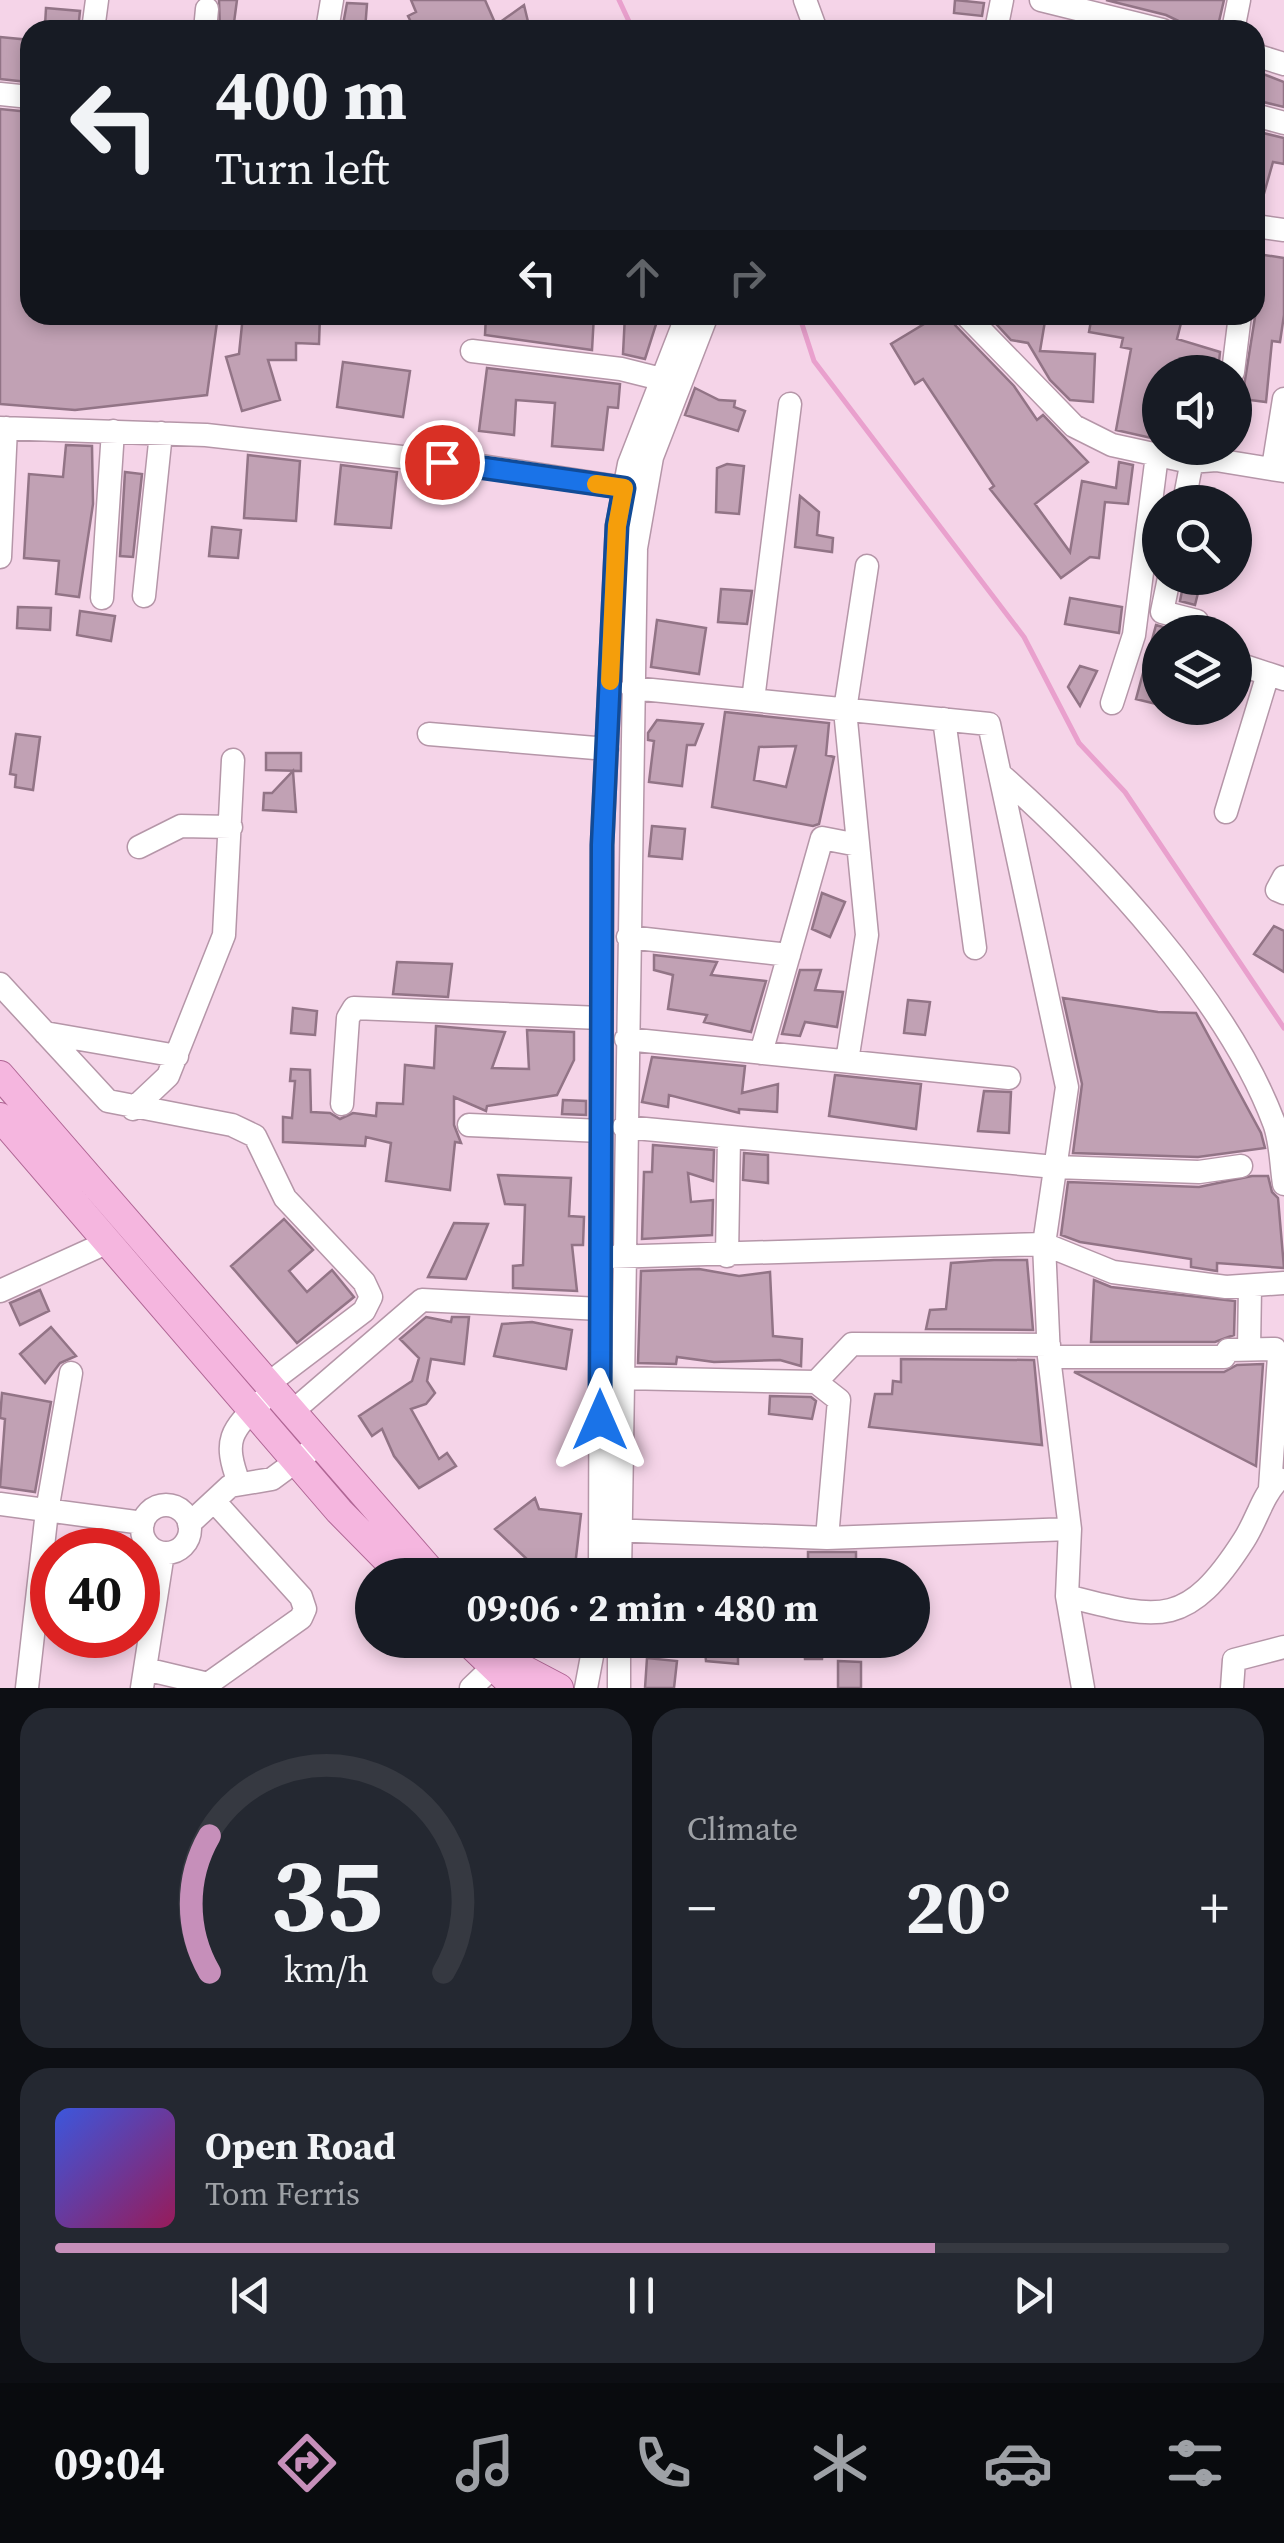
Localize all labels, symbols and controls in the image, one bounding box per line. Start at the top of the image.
text: 400 m [215,46,407,142]
icon: left [50,60,180,190]
text: Turn left [215,137,389,199]
icon: left [510,250,565,305]
icon: ahead [615,250,670,305]
icon: right [720,250,775,305]
map controls [1142,355,1252,725]
button: sound [1142,355,1252,465]
pin [400,420,485,505]
icon: arrive [415,435,470,490]
button: search [1142,485,1252,595]
button: layers [1142,615,1252,725]
position arrow [548,1368,652,1472]
speed limit sign: 40 [30,1528,160,1658]
text: 09:06 · 2 min · 480 m [466,1582,819,1634]
text: Climate [687,1807,798,1851]
text: 35 [270,1822,382,1965]
text: 20° [905,1855,1011,1958]
text: − [687,1870,716,1945]
text: + [1200,1870,1229,1945]
text: km/h [283,1945,369,1994]
text: Open Road [205,2120,396,2172]
text: Tom Ferris [205,2172,360,2216]
icon: previous [223,2268,278,2323]
icon: pause [614,2268,669,2323]
icon: next [1006,2268,1061,2323]
icon: directions [272,2428,342,2498]
icon: music [450,2428,520,2498]
icon: phone [628,2428,698,2498]
icon: climate [805,2428,875,2498]
icon: car [983,2428,1053,2498]
icon: filters [1160,2428,1230,2498]
text: 09:04 [54,2432,165,2494]

